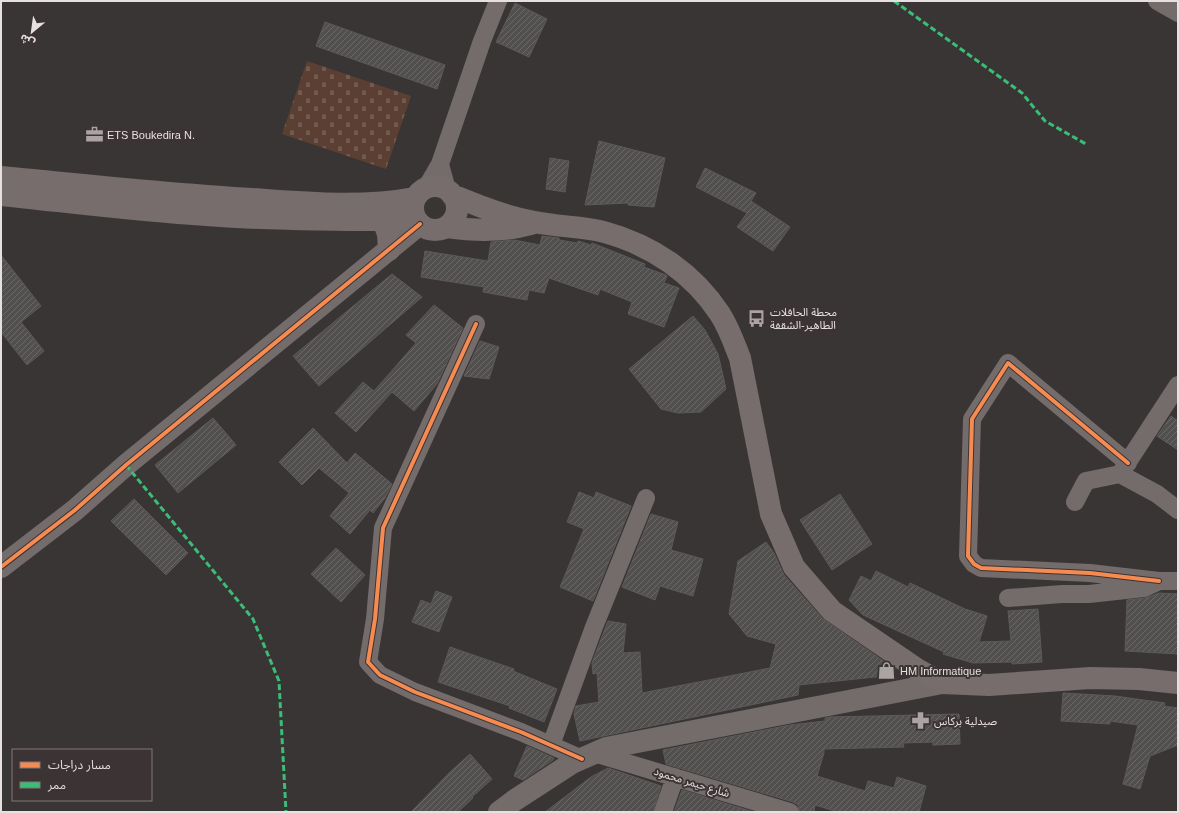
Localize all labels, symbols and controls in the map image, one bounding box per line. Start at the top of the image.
north arrow [12,12,52,52]
text: ش [18,31,37,50]
office icon: ETS Boukedira N. [84,125,104,145]
place label: ETS Boukedira N. [107,129,195,141]
place label: محطة الحافلات الطاهير-الشقفة [770,306,837,332]
bus stop icon: محطة الحافلات الطاهير-الشقفة [747,308,767,328]
shop icon: HM Informatique [877,661,897,681]
place label: HM Informatique [900,665,981,677]
pharmacy icon: صيدلية بركاس [911,711,931,731]
place label: صيدلية بركاس [934,715,997,728]
legend [12,749,152,801]
text: مسار دراجات [48,758,111,772]
street label: شارع حيمر محمود [652,765,732,801]
text: ممر [47,778,66,792]

